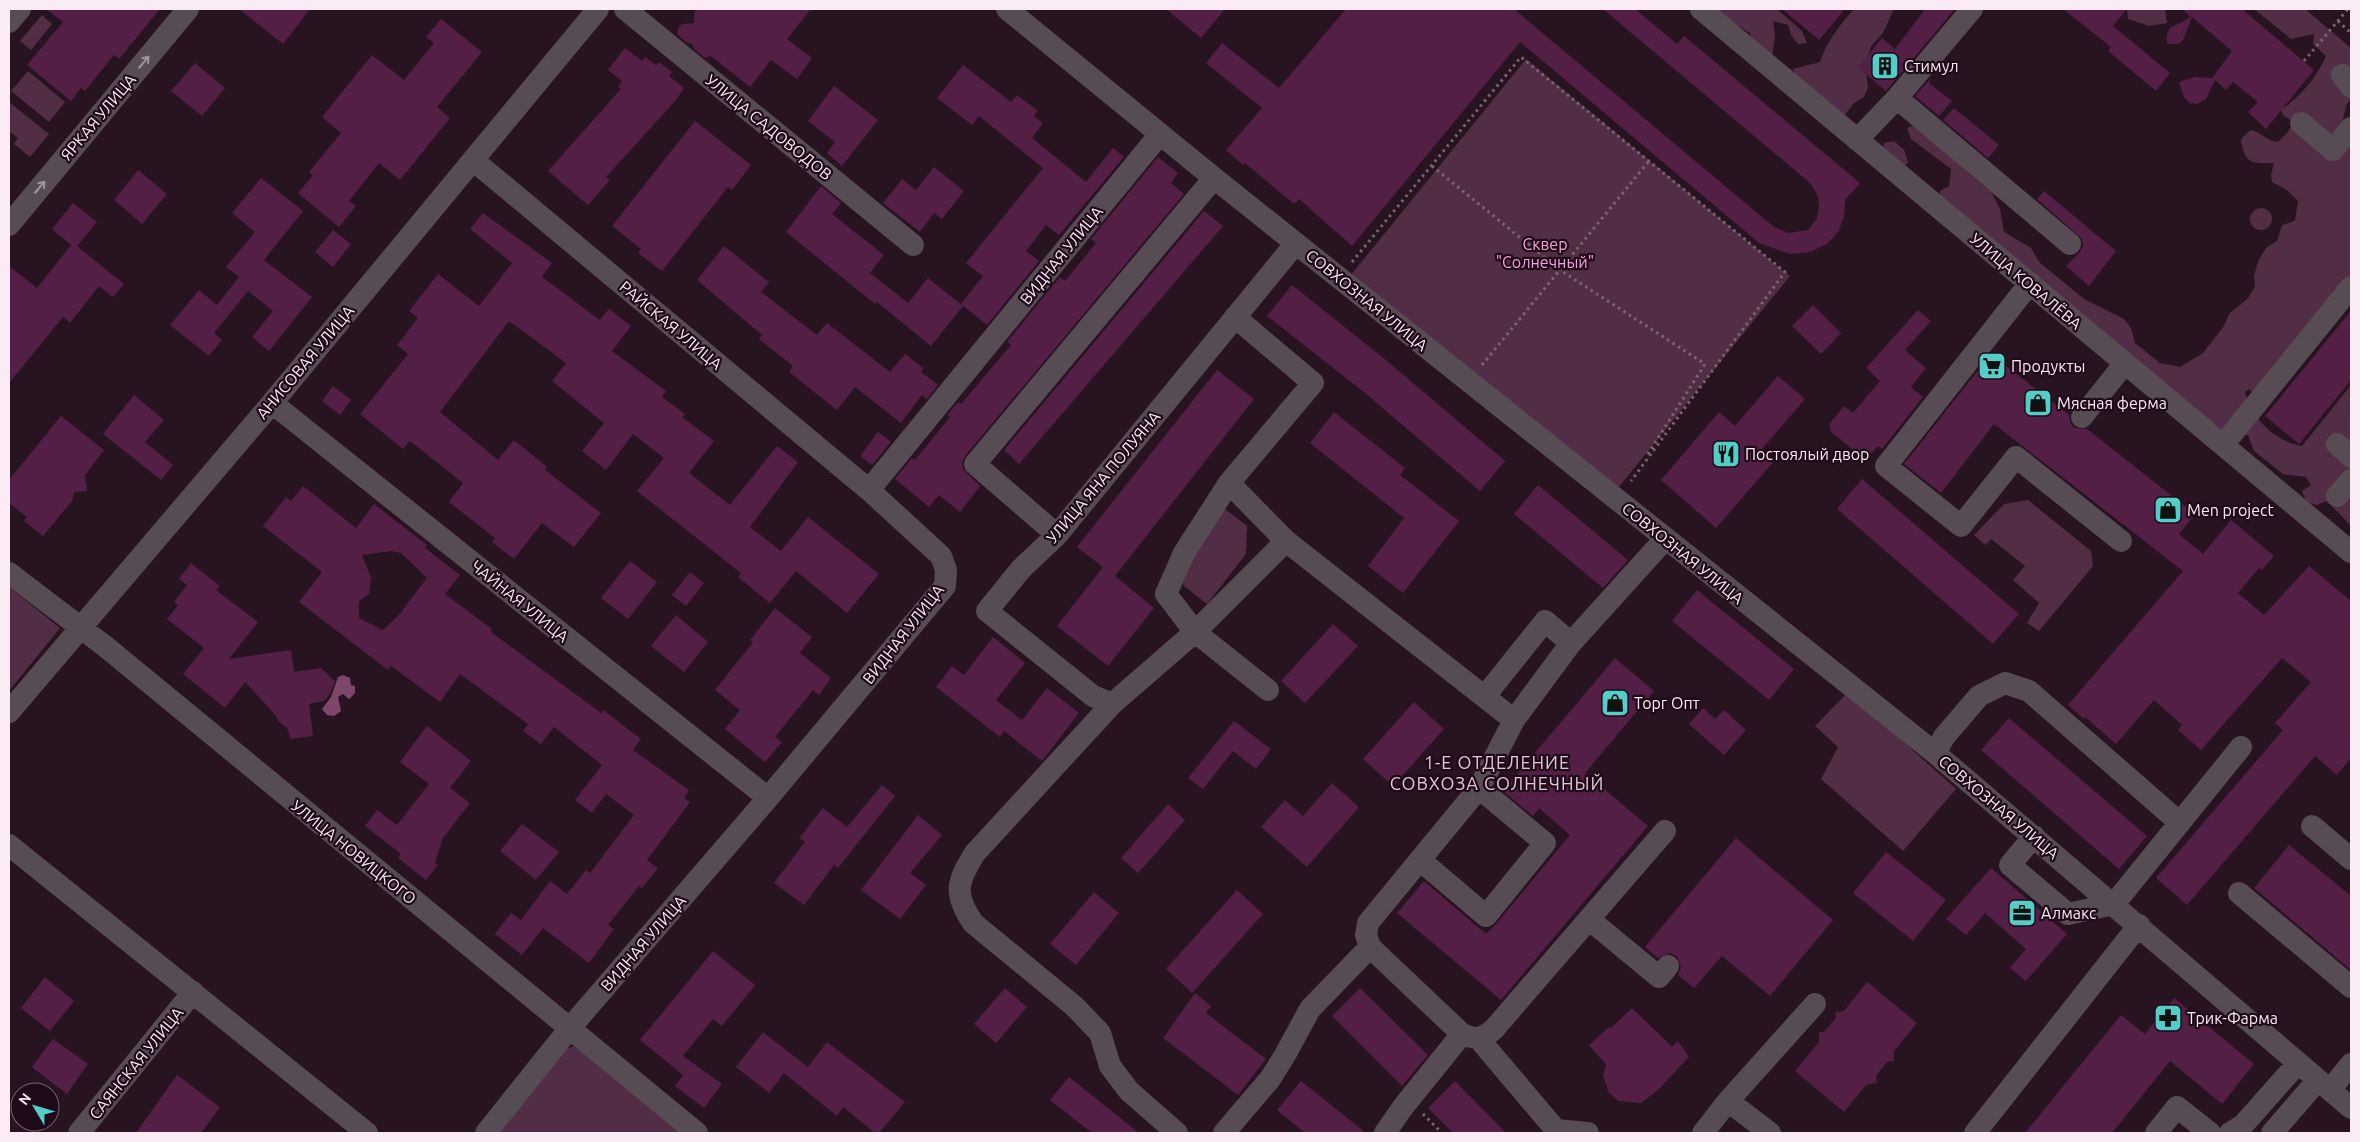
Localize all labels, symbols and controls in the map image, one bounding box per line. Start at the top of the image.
building icon: Стимул [1870,51,1900,81]
one-way arrow [138,56,149,69]
place label: Стимул [1904,57,1959,75]
street label: ЯРКАЯ УЛИЦА [57,70,140,164]
street label: УЛИЦА САДОВОДОВ [702,71,836,183]
one-way arrow [34,181,45,194]
street label: ВИДНАЯ УЛИЦА [1016,202,1106,308]
street label: УЛИЦА КОВАЛЁВА [1967,229,2086,333]
park label: Сквер "Солнечный" [1496,235,1594,271]
street label: СОВХОЗНАЯ УЛИЦА [1303,246,1432,355]
street label: РАЙСКАЯ УЛИЦА [616,276,727,373]
street label: АНИСОВАЯ УЛИЦА [252,301,358,422]
supermarket icon: Продукты [1977,351,2007,381]
place label: Продукты [2011,357,2086,375]
shop icon: Мясная ферма [2023,388,2053,418]
place label: Мясная ферма [2057,394,2167,412]
street label: УЛИЦА ЯНА ПОЛУЯНА [1043,407,1164,547]
restaurant icon: Постоялый двор [1711,439,1741,469]
place label: Постоялый двор [1745,445,1869,463]
shop icon: Men project [2153,495,2183,525]
street label: СОВХОЗНАЯ УЛИЦА [1619,499,1748,608]
place label: Men project [2187,501,2274,519]
street label: ЧАЙНАЯ УЛИЦА [468,556,573,646]
street label: ВИДНАЯ УЛИЦА [859,580,948,687]
shop icon: Торг Опт [1600,688,1630,718]
place label: Торг Опт [1634,694,1700,712]
district label: 1-Е ОТДЕЛЕНИЕ СОВХОЗА СОЛНЕЧНЫЙ [1390,752,1604,793]
street label: СОВХОЗНАЯ УЛИЦА [1935,752,2063,863]
street label: УЛИЦА НОВИЦКОГО [288,796,420,908]
street label: ВИДНАЯ УЛИЦА [597,891,690,995]
office icon: Алмакс [2007,898,2037,928]
place label: Алмакс [2041,904,2097,922]
street label: САЯНСКАЯ УЛИЦА [85,1003,187,1123]
pharmacy icon: Трик-Фарма [2153,1003,2183,1033]
place label: Трик-Фарма [2187,1009,2278,1027]
north arrow [10,1082,60,1132]
text: N [15,1090,34,1108]

